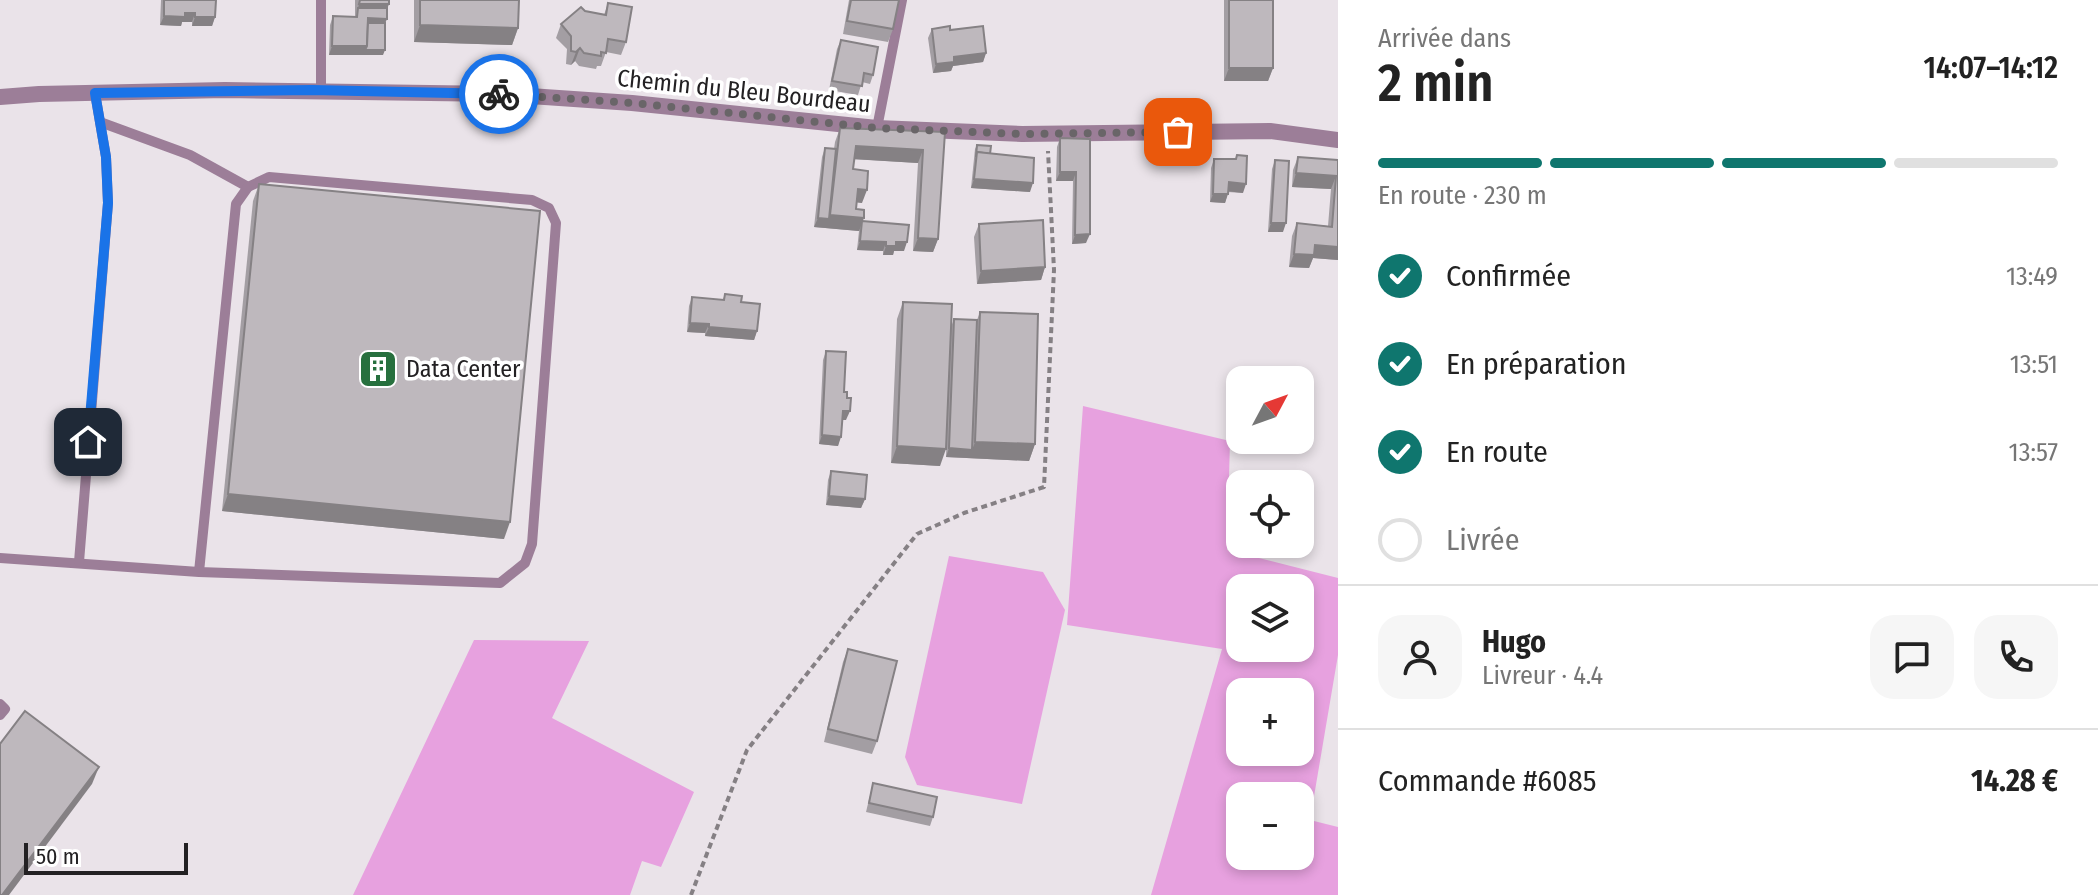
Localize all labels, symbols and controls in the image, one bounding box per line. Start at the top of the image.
text: Arrivée dans [1378,23,1511,54]
text: 14:07–14:12 [1923,50,2058,86]
text: 2 min [1378,52,1494,115]
courier [459,54,539,134]
street label: Chemin du Bleu Bourdeau [616,64,872,118]
icon: bike [477,72,521,116]
pin [1144,98,1212,166]
icon: bag [1156,110,1200,154]
text: En route · 230 m [1378,180,1547,211]
icon: check [1378,254,1422,298]
text: Confirmée [1446,258,1571,294]
text: 13:49 [2006,261,2058,292]
icon: check [1378,342,1422,386]
text: En préparation [1446,346,1627,382]
building icon: Data Center [357,348,399,390]
text: 13:51 [2010,349,2058,380]
place label: Data Center [406,355,521,383]
north arrow [1226,366,1314,454]
map controls [1226,366,1314,870]
pin [54,408,122,476]
icon: home [66,420,110,464]
icon: check [1378,430,1422,474]
text: En route [1446,434,1548,470]
text: 13:57 [2009,437,2058,468]
button: locate [1226,470,1314,558]
text: Livrée [1446,522,1519,558]
button: layers [1226,574,1314,662]
button: person [1378,615,1462,699]
button: chat [1870,615,1954,699]
button: phone [1974,615,2058,699]
text: Hugo [1482,624,1546,660]
text: Livreur · 4.4 [1482,660,1603,691]
button: + [1226,678,1314,766]
text: Commande #6085 [1378,763,1596,799]
text: 14.28 € [1971,763,2058,799]
button: − [1226,782,1314,870]
scale bar [24,839,188,875]
text: 50 m [36,843,80,870]

